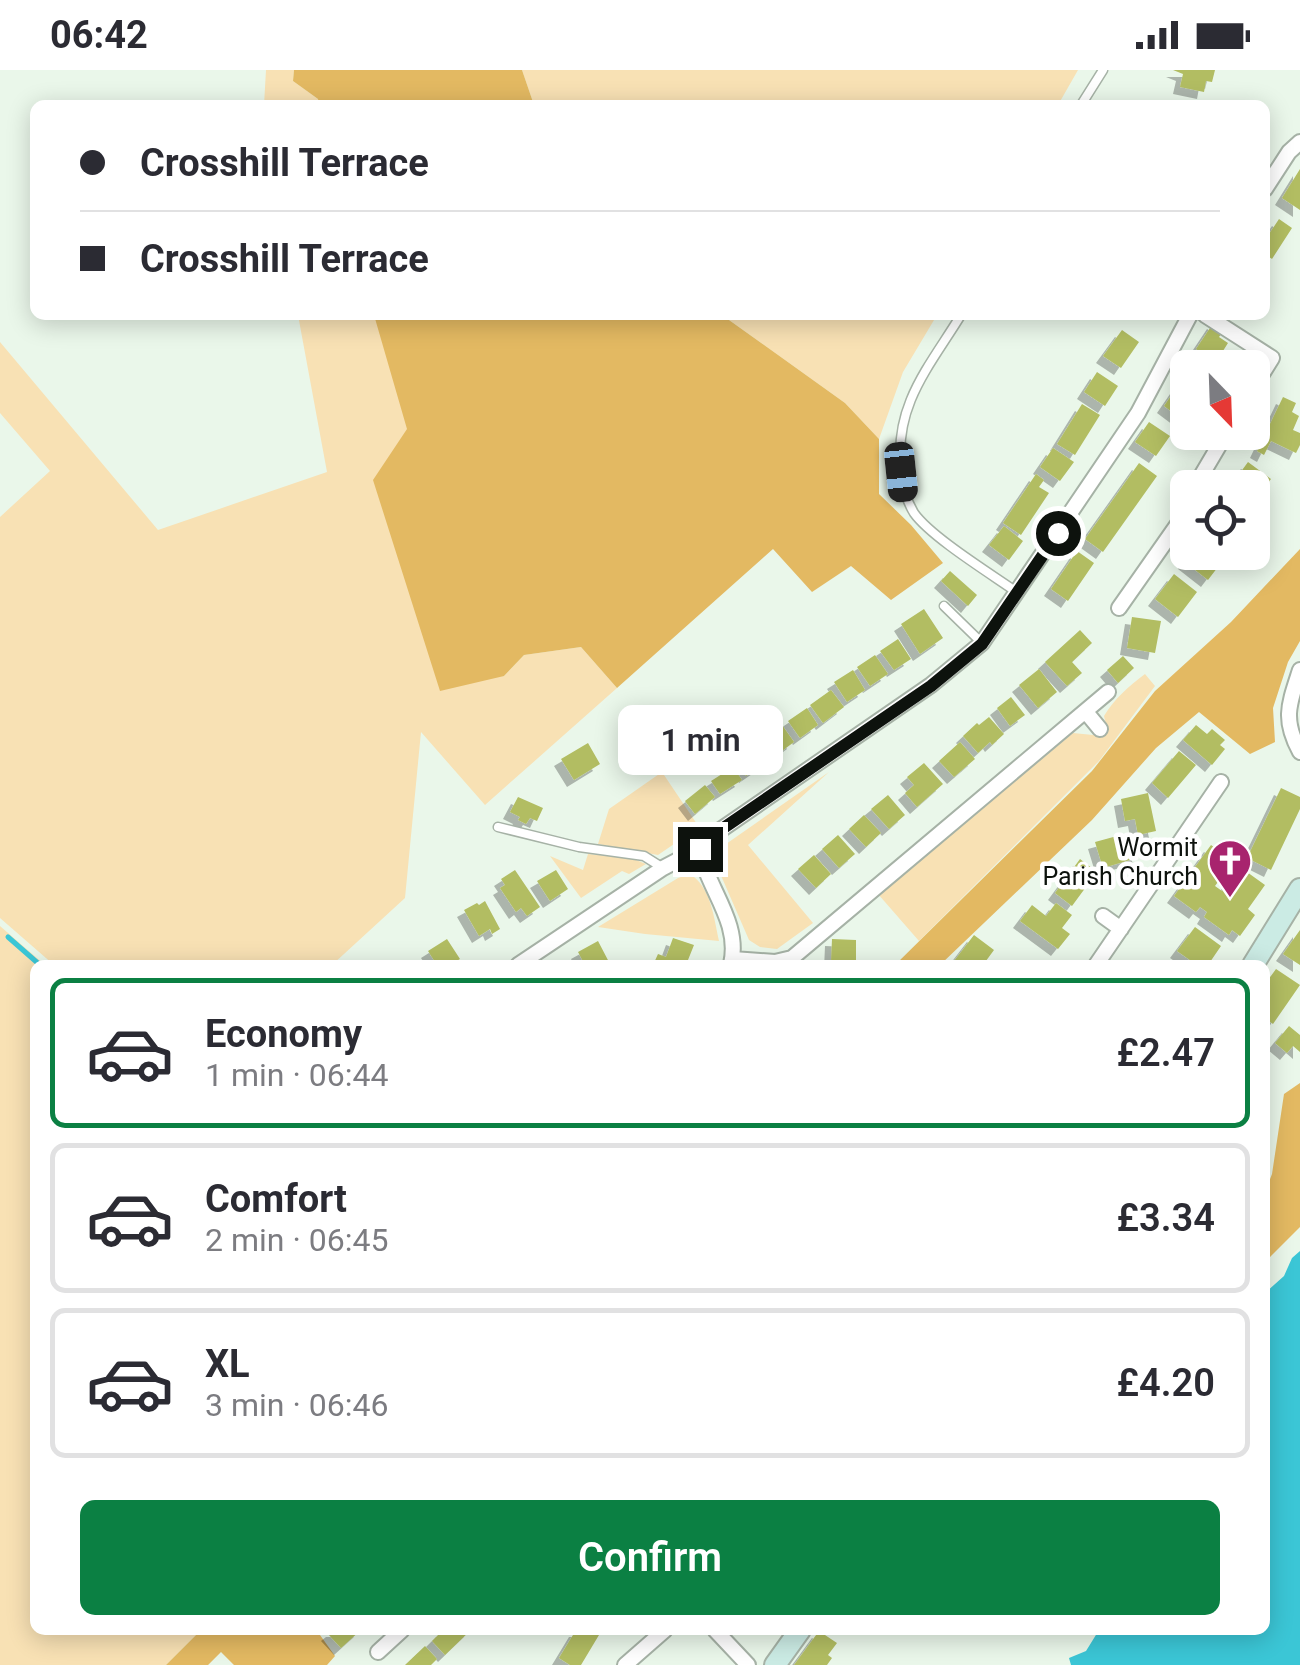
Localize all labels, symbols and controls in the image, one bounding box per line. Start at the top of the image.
text: 06:42 [50,13,148,57]
text: Crosshill Terrace [140,141,429,185]
text: Crosshill Terrace [140,237,429,281]
north arrow [1170,350,1270,450]
map controls [1170,350,1270,570]
car [883,441,919,503]
button: locate [1170,470,1270,570]
route start [1036,511,1081,556]
callout: 1 min [618,704,782,774]
text: 1 min [660,721,741,759]
route end [678,827,723,872]
place label: Wormit Parish Church [1042,833,1198,891]
church icon: Wormit Parish Church [1207,838,1253,899]
icon: car [85,1008,175,1098]
text: Economy [205,1012,362,1056]
text: £2.47 [1117,1031,1215,1075]
text: 1 min · 06:44 [205,1056,388,1094]
icon: car [85,1173,175,1263]
text: Comfort [205,1177,347,1221]
text: £3.34 [1117,1196,1215,1240]
text: 2 min · 06:45 [205,1221,388,1259]
icon: car [85,1338,175,1428]
text: XL [205,1342,250,1386]
text: £4.20 [1117,1361,1215,1405]
text: 3 min · 06:46 [205,1386,388,1424]
button: Confirm [80,1500,1220,1615]

